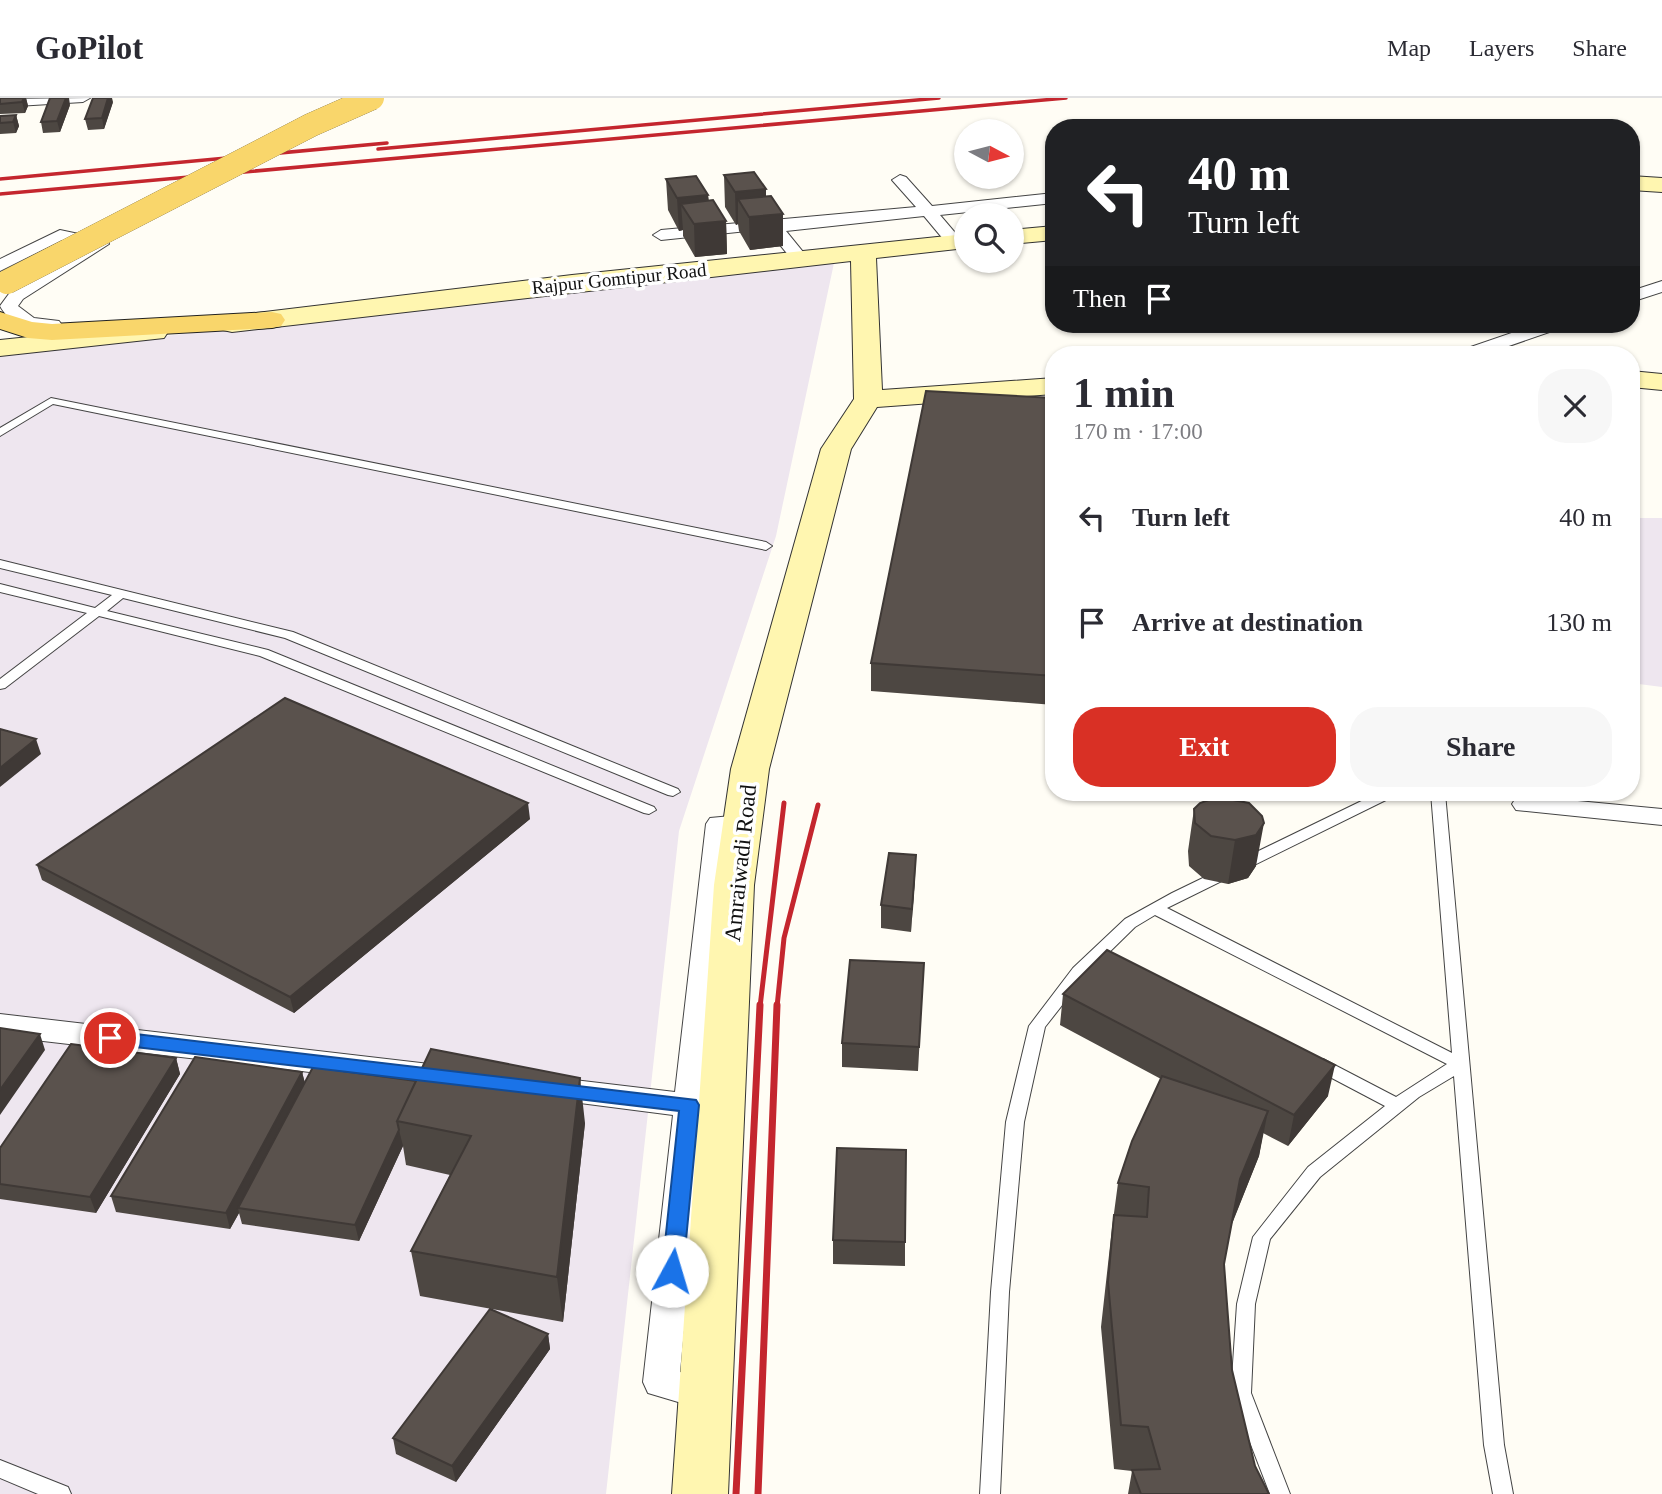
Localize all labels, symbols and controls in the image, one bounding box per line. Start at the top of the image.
text: GoPilot [35,30,143,66]
text: Map [1387,35,1431,61]
text: Layers [1469,35,1534,61]
text: Share [1572,35,1627,61]
north arrow [954,119,1024,189]
map controls [954,119,1024,273]
text: 40 m [1188,146,1290,201]
icon: left [1073,147,1164,238]
button: search [954,203,1024,273]
text: Turn left [1188,204,1300,240]
street label: Rajpur Gomtipur Road [531,259,708,298]
icon: arrive [1140,280,1178,318]
text: Then [1073,284,1126,313]
button: close [1538,369,1612,443]
text: 1 min [1073,370,1175,416]
text: 170 m · 17:00 [1073,419,1203,444]
icon: left [1073,499,1111,537]
text: Turn left [1132,503,1230,532]
text: 40 m [1559,503,1612,532]
icon: arrive [1073,604,1111,642]
text: Arrive at destination [1132,608,1363,637]
text: 130 m [1546,608,1612,637]
button: Exit [1073,707,1336,787]
button: Share [1350,707,1612,787]
street label: Amraiwadi Road [720,783,761,943]
pin [80,1008,140,1068]
icon: arrive [91,1019,129,1057]
position arrow [635,1234,709,1308]

